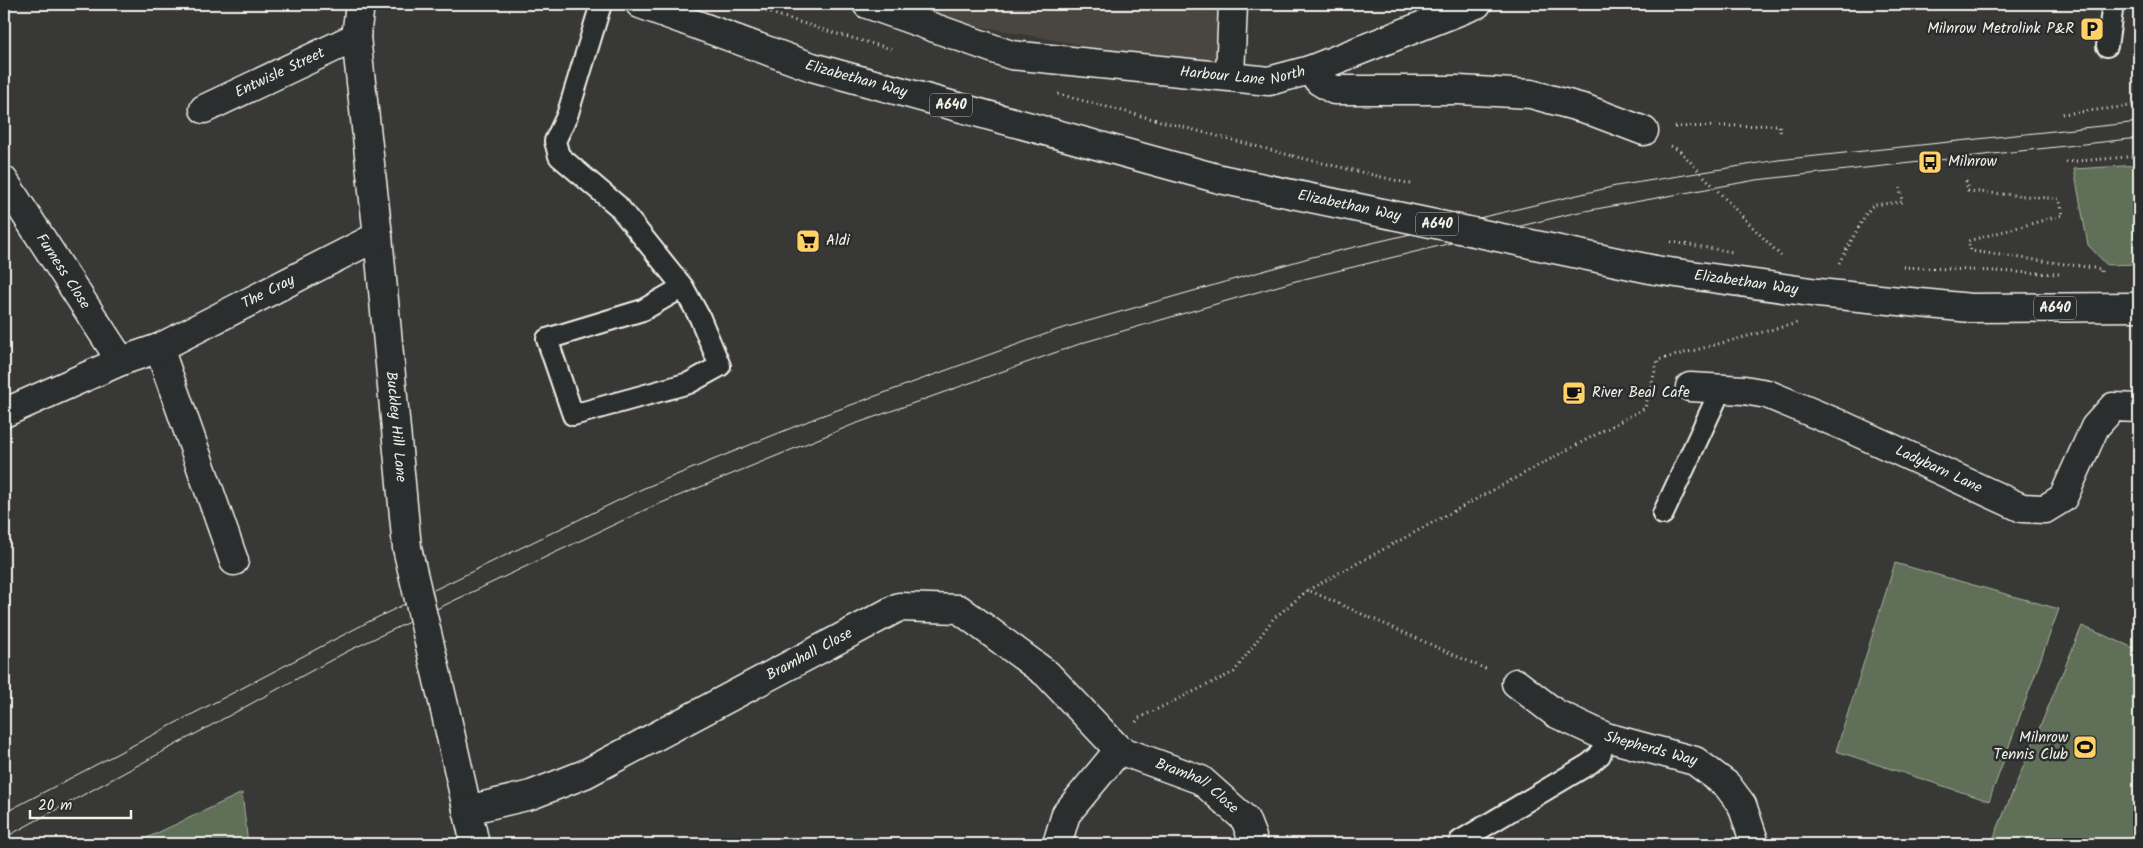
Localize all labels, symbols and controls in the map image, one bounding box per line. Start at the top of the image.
parking icon: Milnrow Metrolink P&R [2079,16,2105,42]
place label: Milnrow Metrolink P&R [1927,17,2074,41]
street label: Entwisle Street [231,41,329,105]
street label: Elizabethan Way [802,53,911,105]
street label: Harbour Lane North [1179,60,1308,93]
road number: A640 [930,94,972,116]
bus stop icon: Milnrow [1917,149,1943,175]
place label: Milnrow [1948,150,1998,174]
street label: Elizabethan Way [1295,184,1404,229]
road number: A640 [1416,212,1458,235]
supermarket icon: Aldi [795,228,821,254]
street label: Furness Close [29,229,97,314]
place label: Aldi [826,229,851,253]
street label: Elizabethan Way [1692,264,1801,302]
street label: The Cray [238,268,300,316]
road number: A640 [2034,296,2076,320]
street label: Buckley Hill Lane [379,370,413,483]
cafe icon: River Beal Cafe [1561,380,1587,406]
place label: River Beal Cafe [1592,381,1690,405]
street label: Ladybarn Lane [1891,439,1986,500]
street label: Bramhall Close [762,622,857,687]
street label: Shepherds Way [1602,725,1701,773]
place label: Milnrow Tennis Club [1994,726,2069,767]
sports icon: Milnrow Tennis Club [2072,734,2098,760]
street label: Bramhall Close [1152,752,1244,820]
scale bar [30,788,131,820]
text: 20 m [38,794,72,818]

